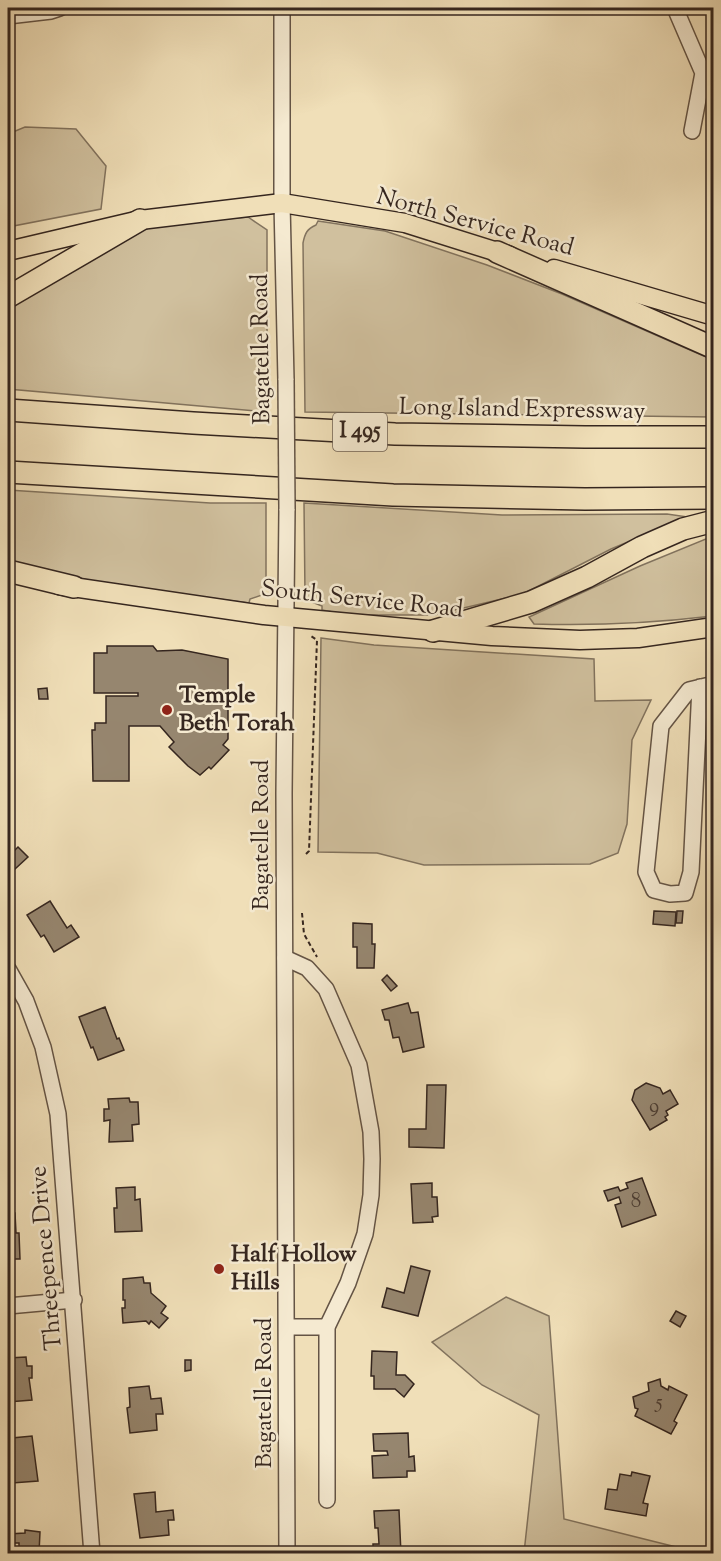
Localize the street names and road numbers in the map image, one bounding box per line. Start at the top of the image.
street label: North Service Road [372,180,578,266]
street label: Bagatelle Road [244,273,280,425]
street label: Long Island Expressway [398,391,646,429]
road number: I 495 [333,413,387,451]
street label: South Service Road [259,572,465,628]
street label: Bagatelle Road [245,759,279,911]
street label: Threepence Drive [22,1164,72,1352]
street label: Bagatelle Road [248,1317,282,1469]

